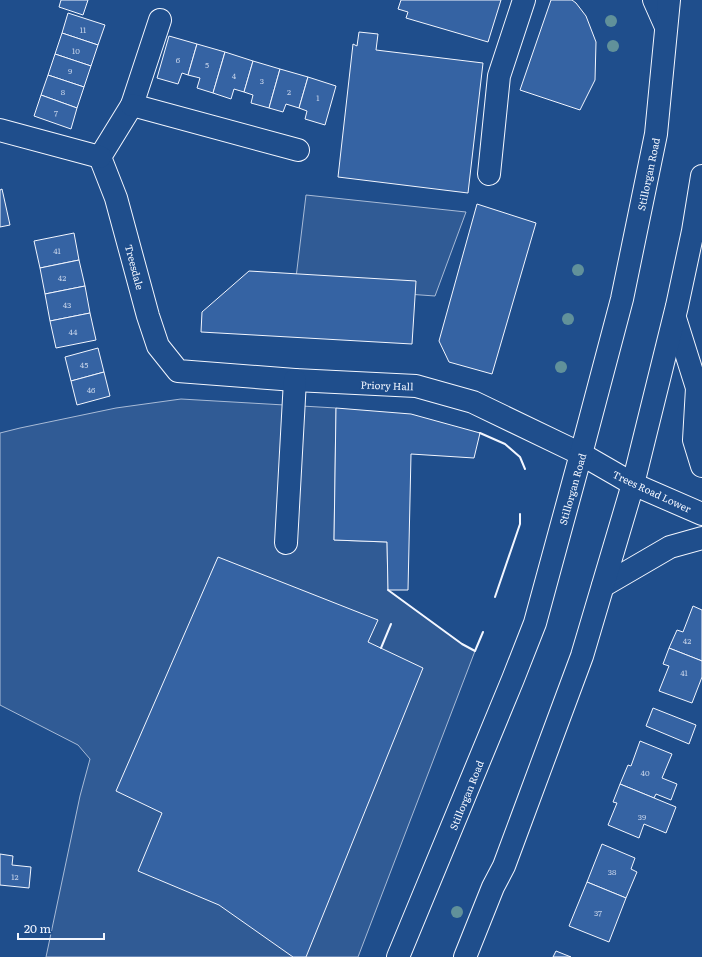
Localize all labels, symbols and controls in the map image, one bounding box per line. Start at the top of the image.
house number: 11 [80,24,87,35]
house number: 10 [72,45,80,56]
house number: 6 [176,54,181,65]
house number: 5 [205,59,209,70]
house number: 9 [68,65,72,76]
house number: 4 [232,70,237,81]
house number: 3 [260,75,264,86]
house number: 8 [61,86,66,97]
house number: 2 [287,86,291,97]
house number: 1 [316,92,320,103]
house number: 7 [54,107,58,118]
street label: Stillorgan Road [633,136,663,212]
street label: Treesdale [122,243,148,291]
house number: 41 [53,245,62,256]
house number: 42 [58,272,66,283]
house number: 43 [63,299,71,310]
house number: 44 [69,326,78,337]
house number: 45 [80,359,88,370]
street label: Priory Hall [360,377,414,393]
house number: 46 [87,384,96,395]
street label: Stillorgan Road [555,451,589,527]
street label: Trees Road Lower [610,466,694,516]
house number: 42 [683,635,691,646]
house number: 41 [680,667,689,678]
street label: Stillorgan Road [445,758,487,832]
house number: 40 [640,767,650,778]
house number: 39 [638,811,646,822]
house number: 38 [608,866,617,877]
house number: 12 [11,871,19,882]
house number: 37 [594,907,602,918]
scale bar [18,915,104,941]
text: 20 m [24,919,51,937]

